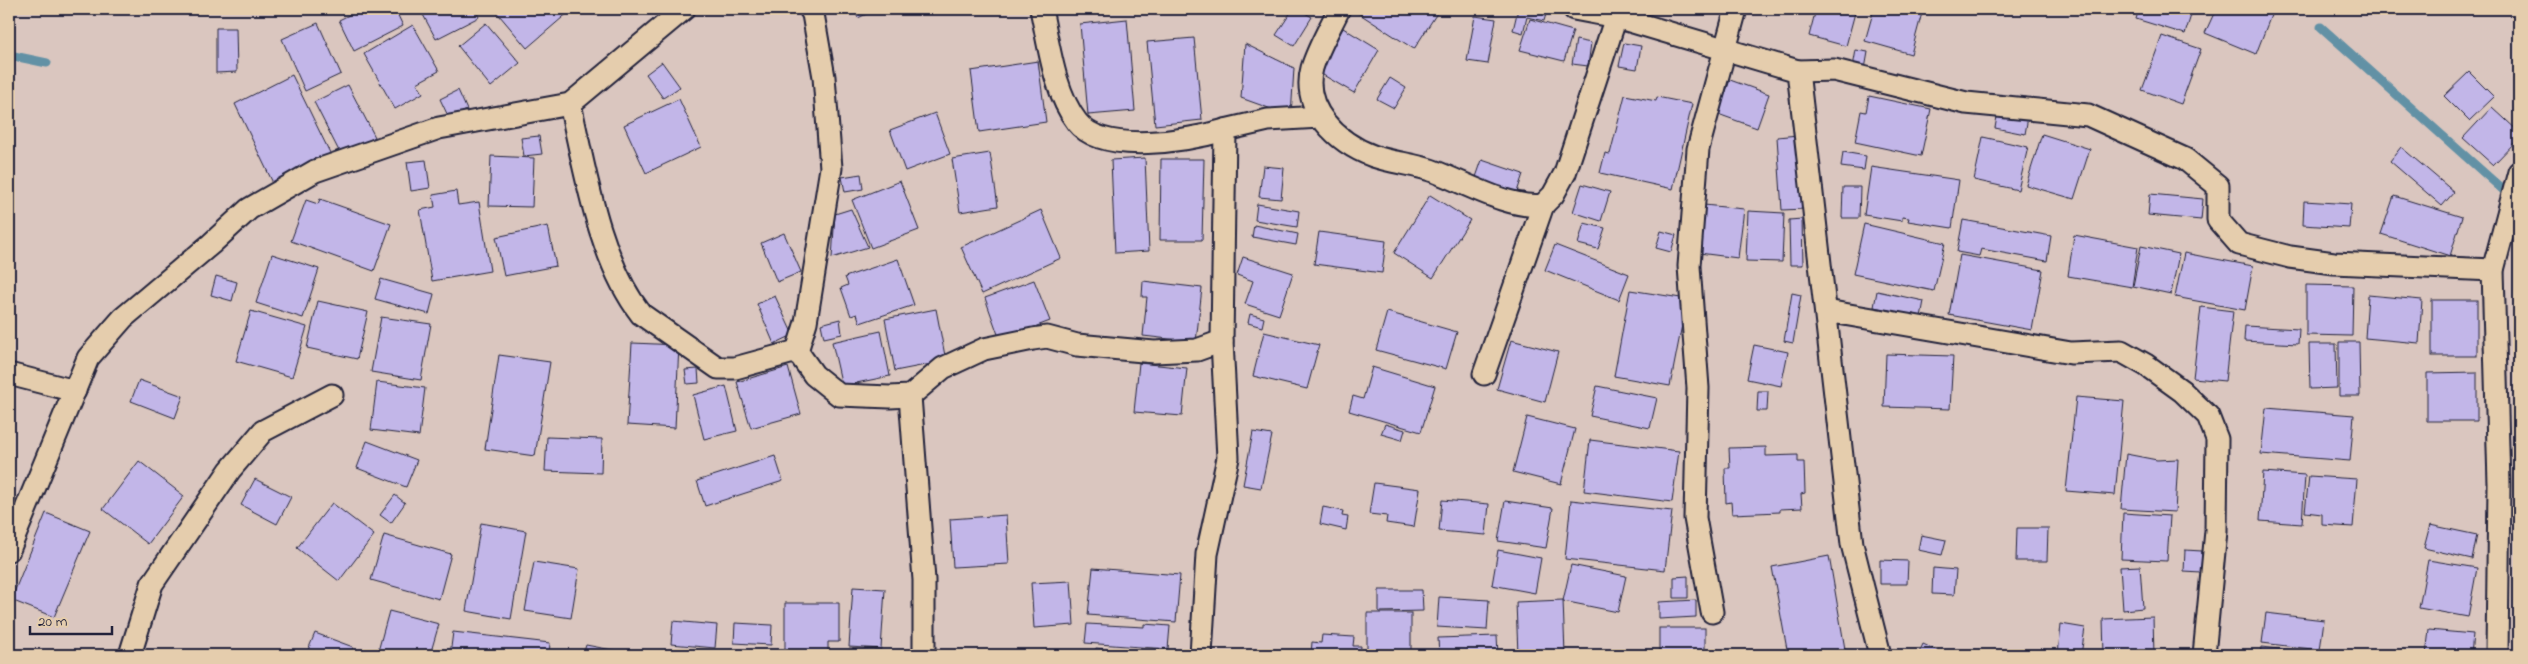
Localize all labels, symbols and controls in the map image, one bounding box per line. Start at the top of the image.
scale bar [30,604,112,636]
text: 20 m [38,611,68,633]

